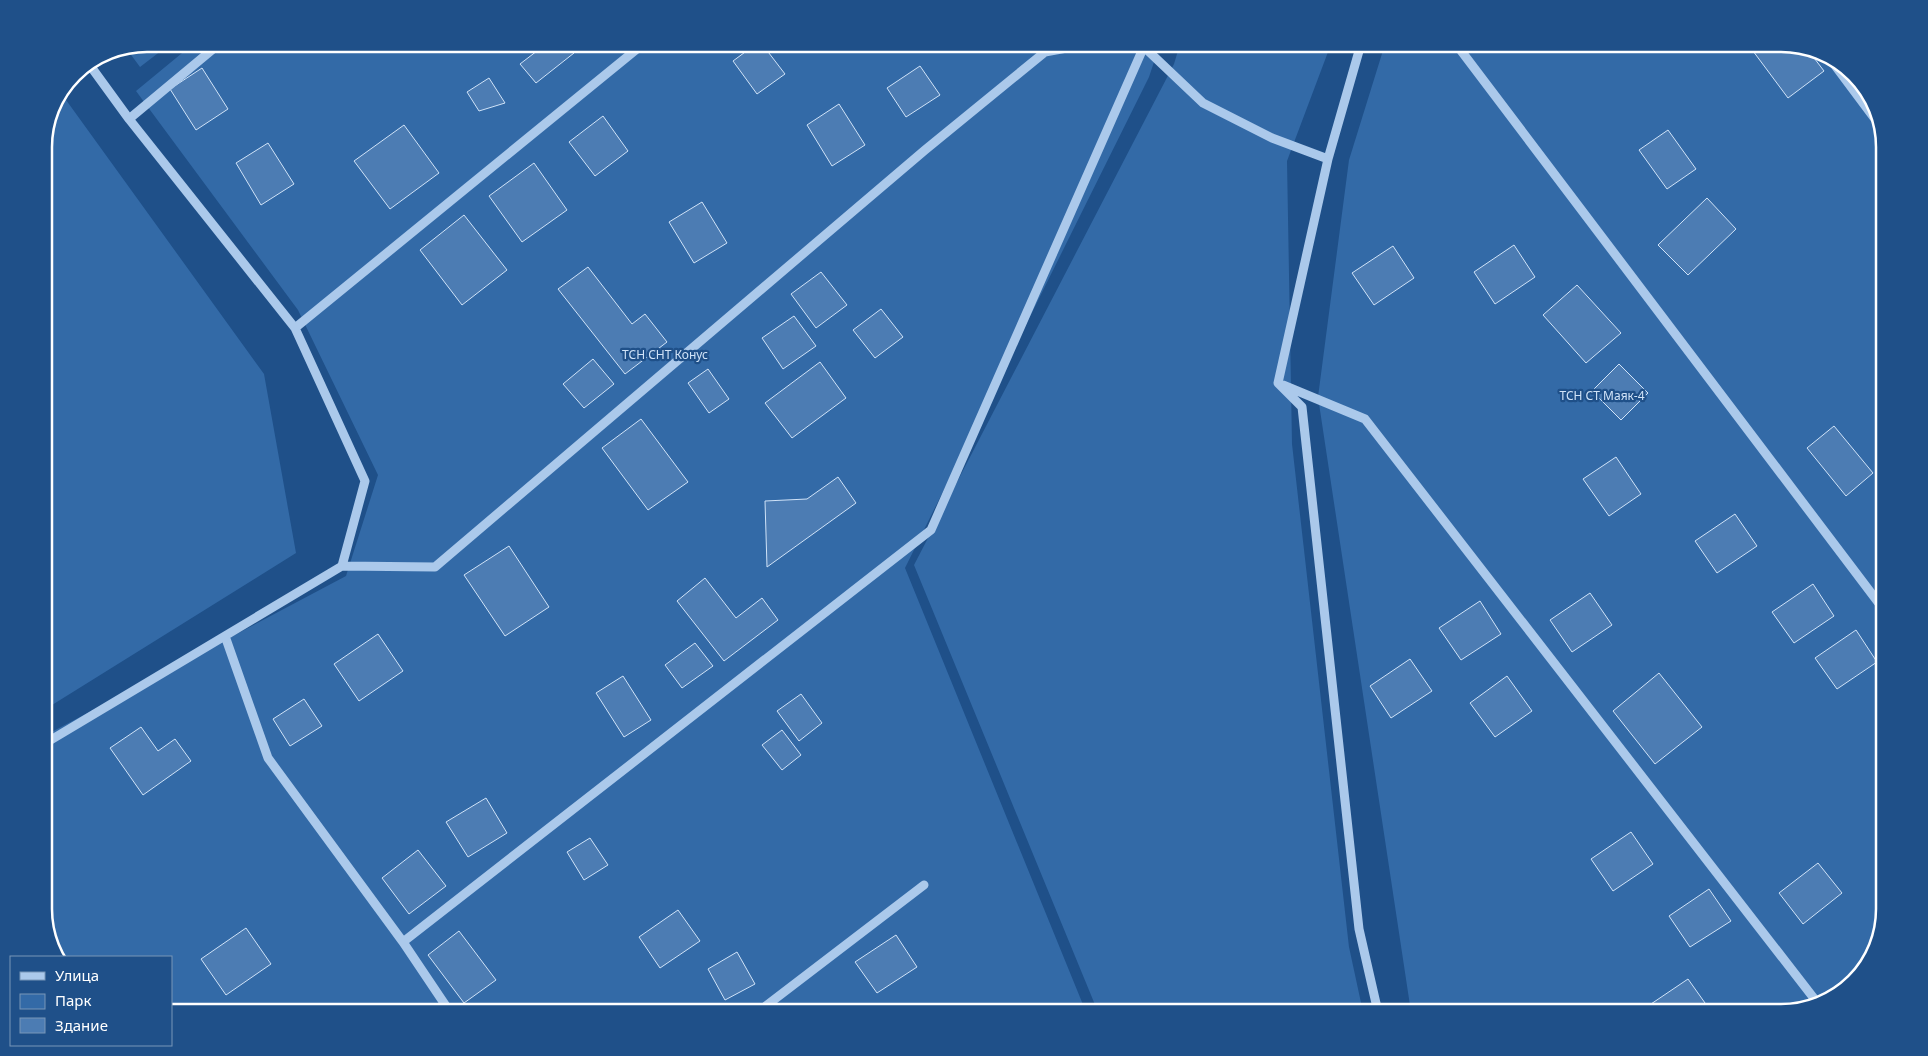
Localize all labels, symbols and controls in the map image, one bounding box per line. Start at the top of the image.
park label: ТСН СНТ Конус [622,346,708,363]
park label: ТСН СТ Маяк-4 [1559,387,1645,404]
legend [10,956,172,1046]
text: Улица [55,965,99,985]
text: Парк [55,990,91,1010]
text: Здание [55,1015,108,1035]

